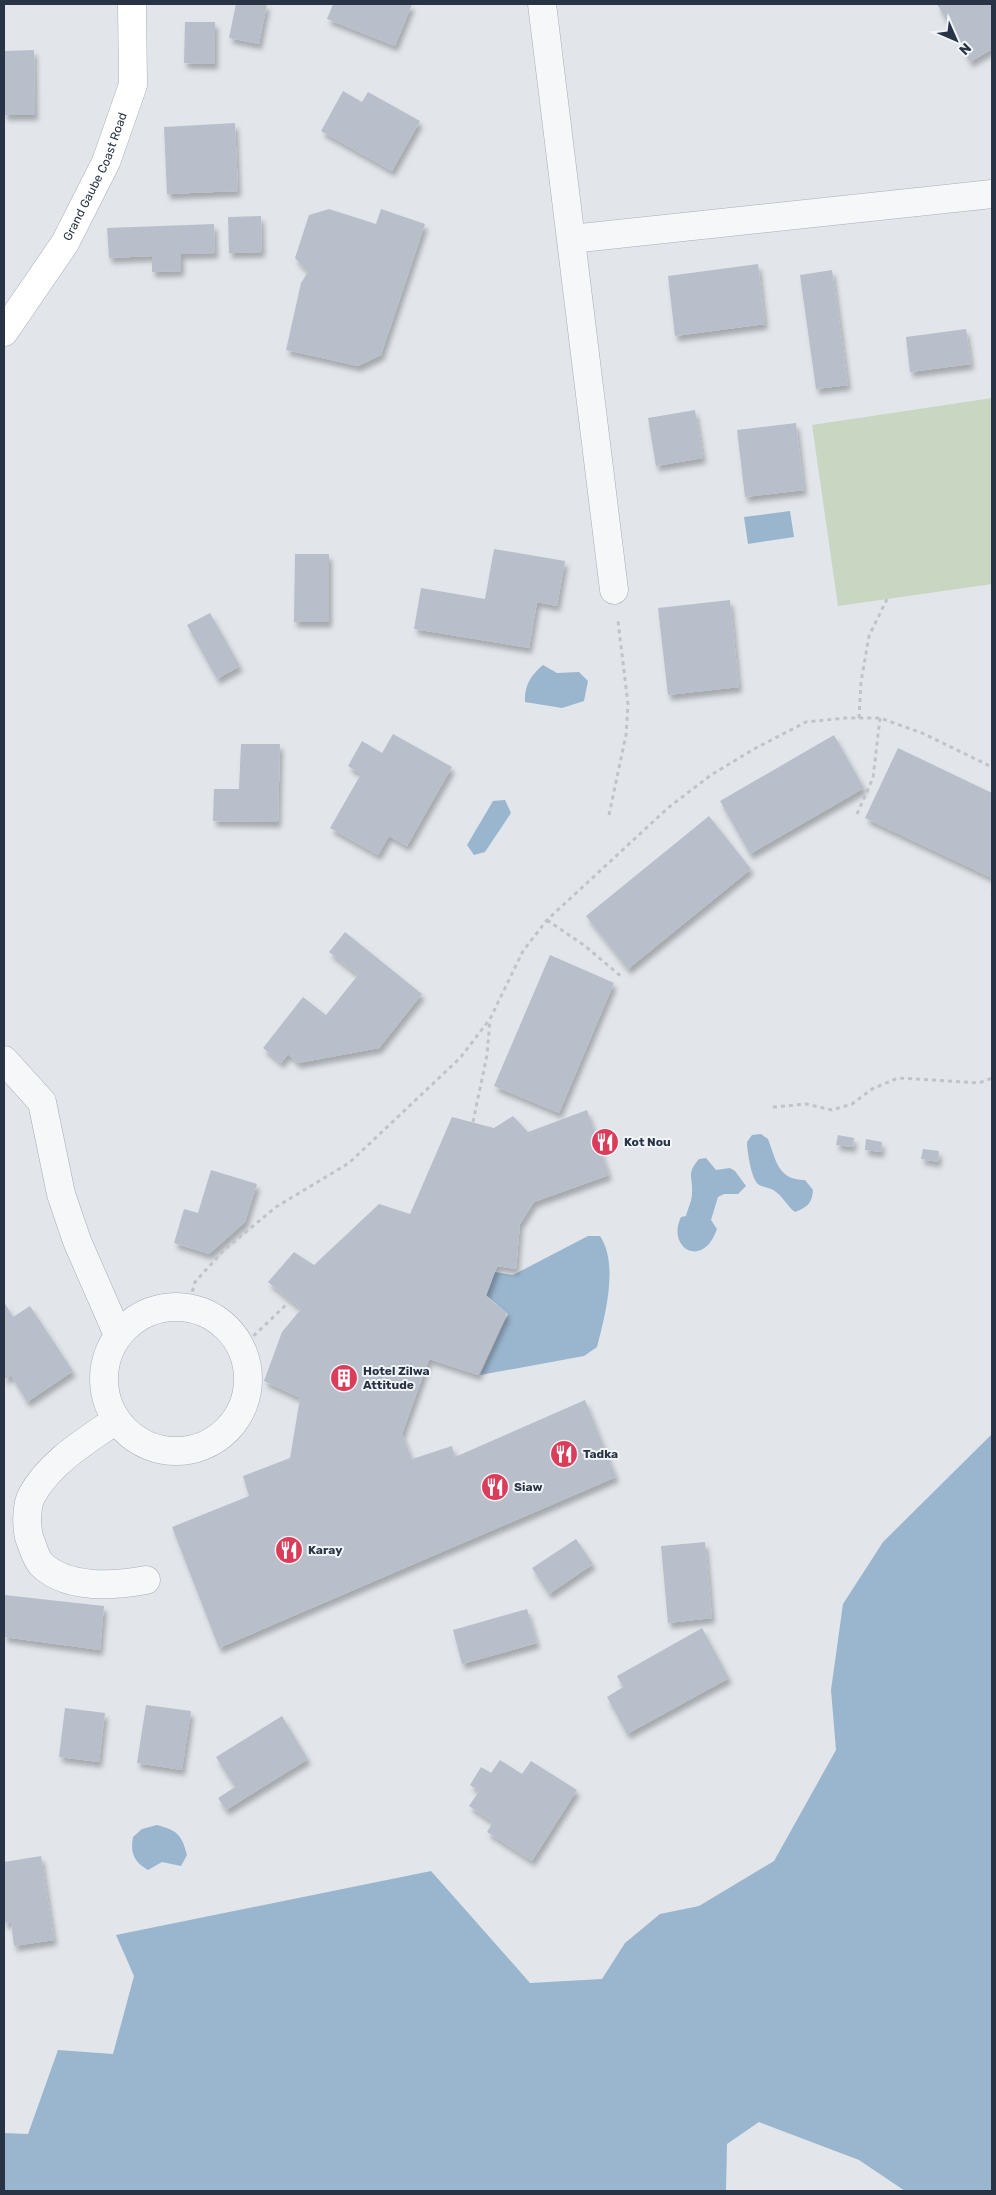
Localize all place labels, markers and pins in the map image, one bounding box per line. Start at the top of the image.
restaurant icon: Kot Nou [590,1127,620,1157]
place label: Kot Nou [624,1135,671,1149]
building icon: Hotel Zilwa Attitude [329,1363,359,1393]
place label: Hotel Zilwa Attitude [363,1364,430,1392]
restaurant icon: Tadka [549,1439,579,1469]
place label: Tadka [583,1447,618,1461]
restaurant icon: Siaw [480,1472,510,1502]
place label: Siaw [514,1480,542,1494]
restaurant icon: Karay [274,1535,304,1565]
place label: Karay [308,1543,342,1557]

